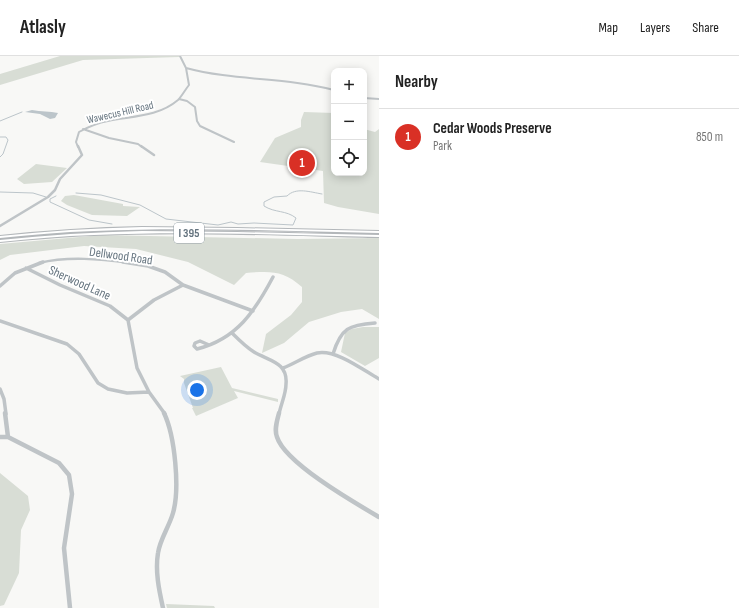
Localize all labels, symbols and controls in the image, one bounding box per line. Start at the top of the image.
text: Atlasly [20,16,66,39]
text: Map [598,19,618,36]
text: Layers [640,19,670,36]
text: Share [692,19,719,36]
map controls [331,68,367,176]
button: + [331,68,367,104]
text: Nearby [395,72,438,92]
street label: Wawecus Hill Road [85,98,155,126]
button: − [331,104,367,140]
text: Cedar Woods Preserve [433,119,552,138]
text: 1 [405,129,411,145]
text: 850 m [696,129,723,145]
text: Park [433,138,452,154]
button: locate [331,140,367,176]
pin: 1 [289,148,315,178]
road number: I 395 [174,223,204,243]
street label: Dellwood Road [88,244,153,268]
street label: Sherwood Lane [46,262,113,304]
your location [187,380,207,400]

